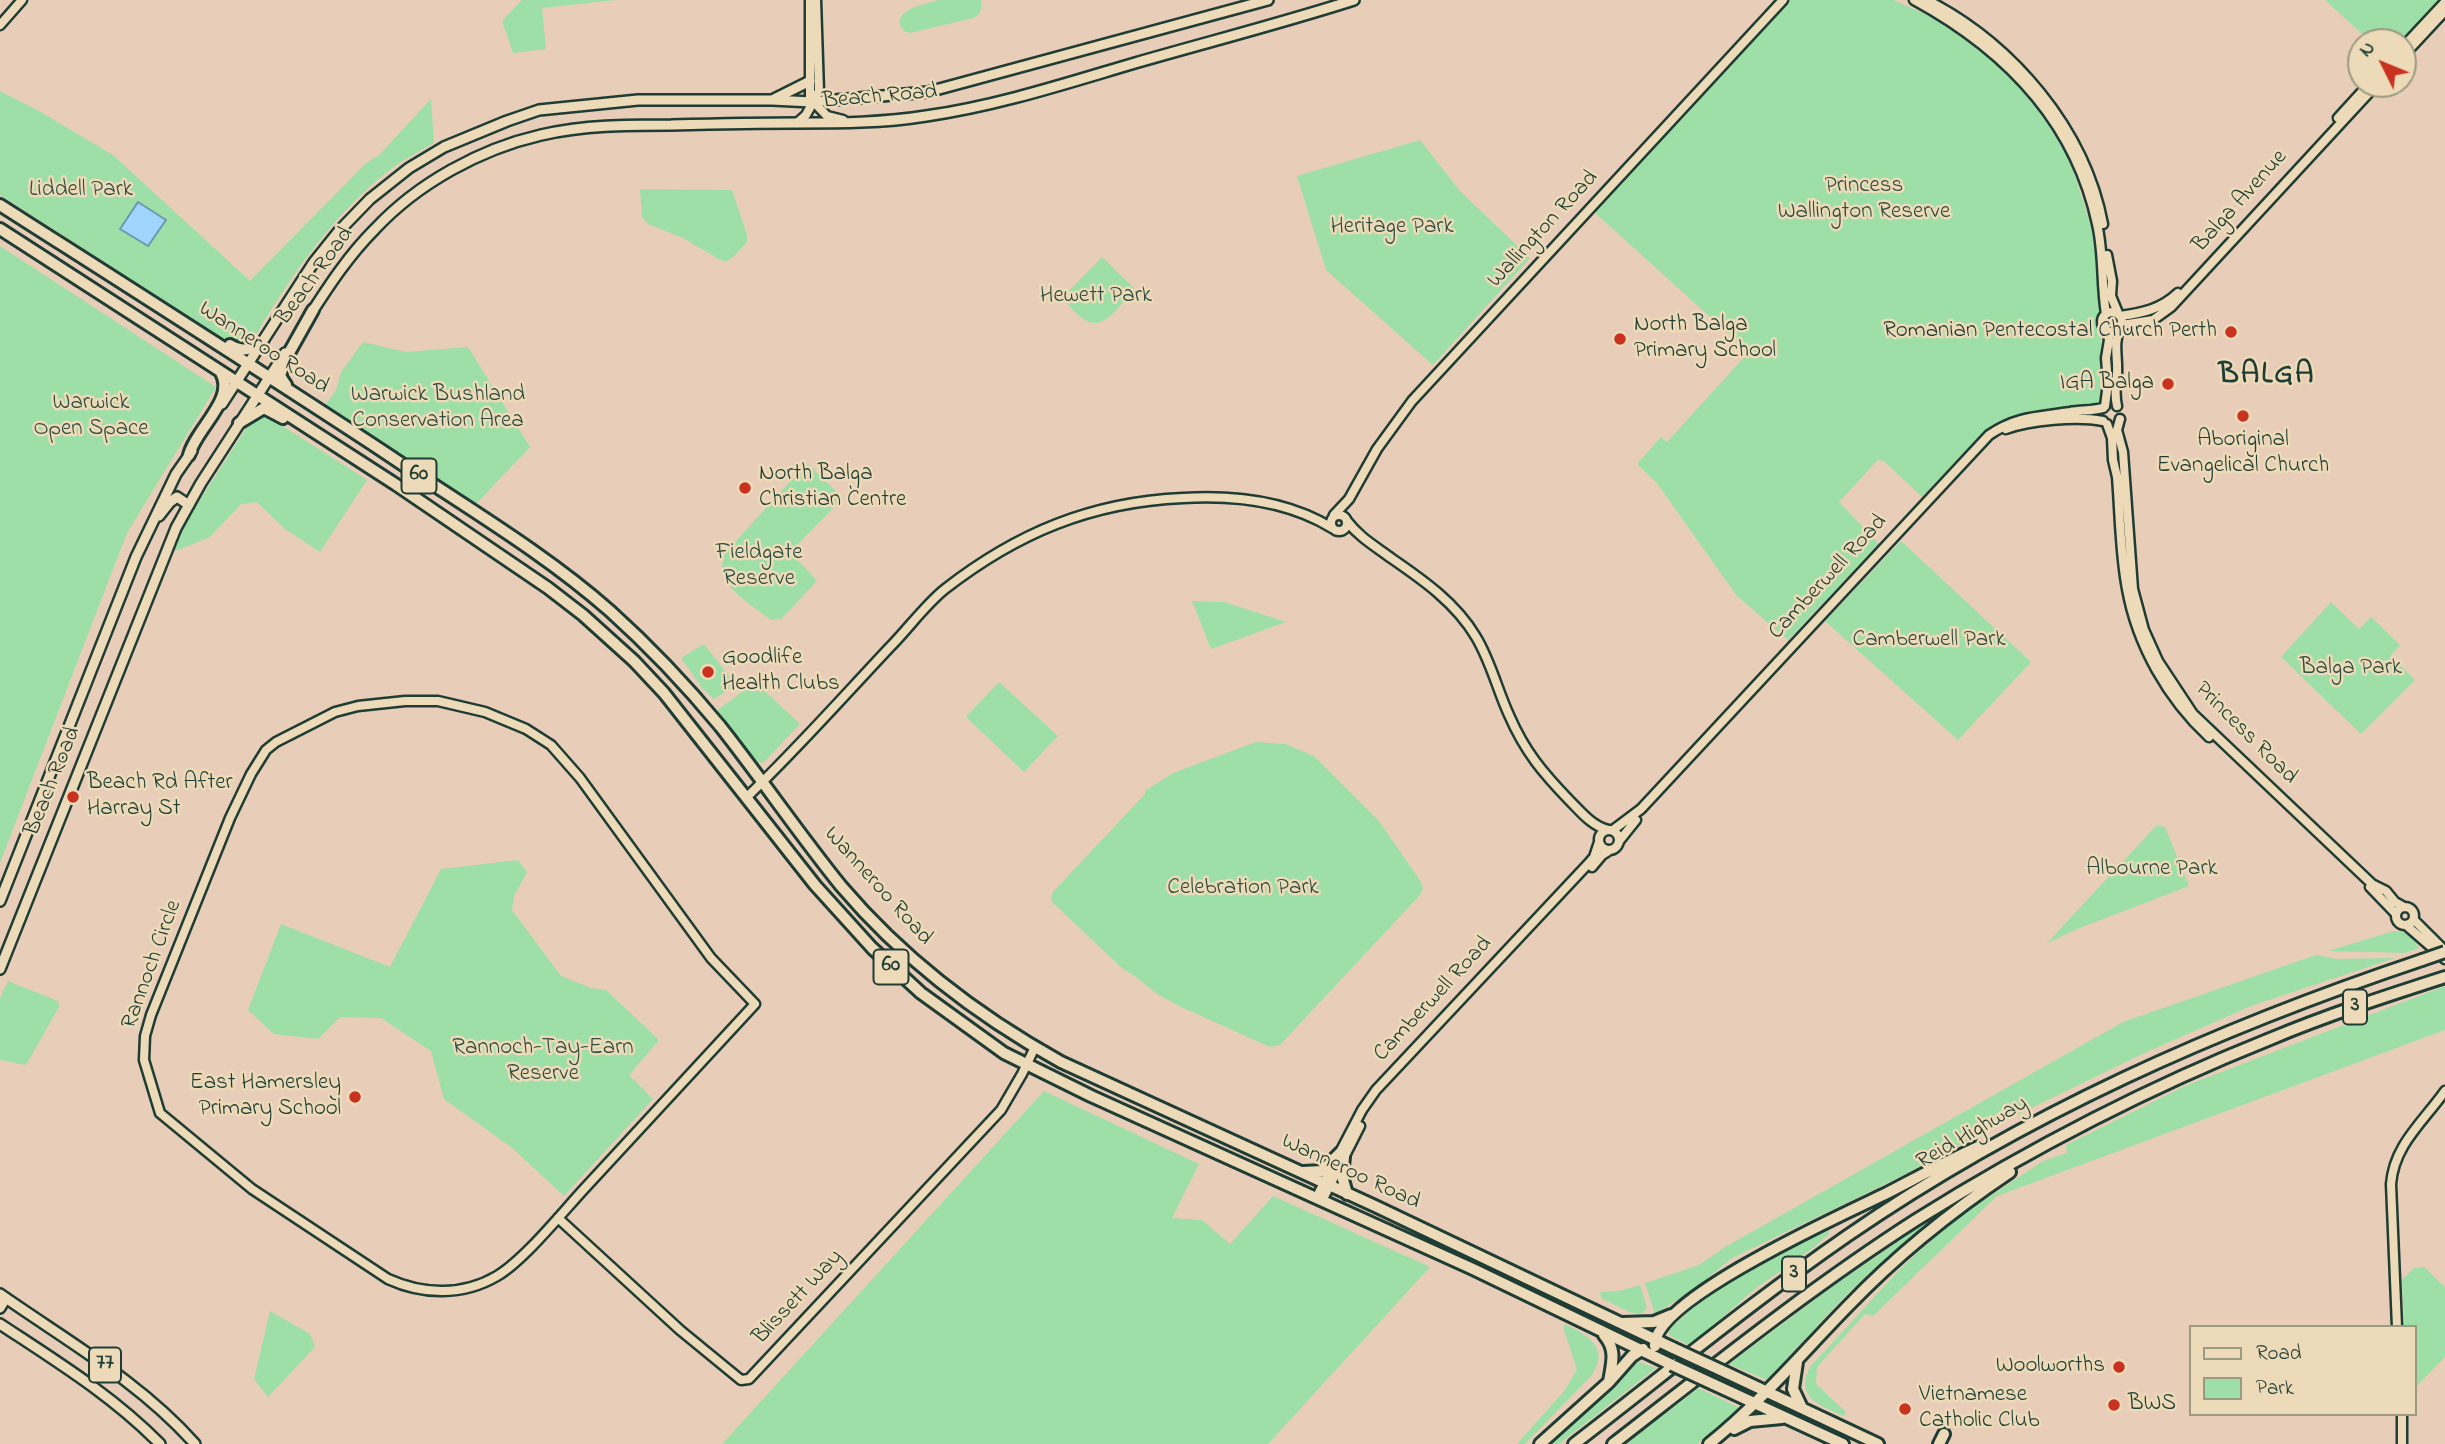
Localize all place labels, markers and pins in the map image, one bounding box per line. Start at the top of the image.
place label: North Balga Primary School [1634,312,1776,366]
place label: Romanian Pentecostal Church Perth [1883,318,2217,346]
marker: Romanian Pentecostal Church Perth [2223,324,2239,340]
marker: North Balga Primary School [1612,331,1628,347]
place label: IGA Balga [2060,370,2154,398]
marker: IGA Balga [2160,376,2176,392]
marker: Aboriginal Evangelical Church [2235,408,2251,424]
place label: Aboriginal Evangelical Church [2157,427,2329,481]
place label: North Balga Christian Centre [759,461,906,515]
marker: North Balga Christian Centre [737,480,753,496]
place label: Goodlife Health Clubs [722,645,840,699]
marker: Goodlife Health Clubs [700,664,716,680]
place label: Beach Rd After Harray St [87,770,233,824]
marker: Beach Rd After Harray St [65,789,81,805]
place label: East Hamersley Primary School [190,1070,341,1124]
marker: East Hamersley Primary School [347,1089,363,1105]
place label: Woolworths [1996,1353,2105,1381]
marker: Woolworths [2111,1359,2127,1375]
place label: Vietnamese Catholic Club [1919,1382,2040,1436]
place label: BWS [2128,1391,2176,1419]
marker: BWS [2106,1397,2122,1413]
marker: Vietnamese Catholic Club [1897,1401,1913,1417]

